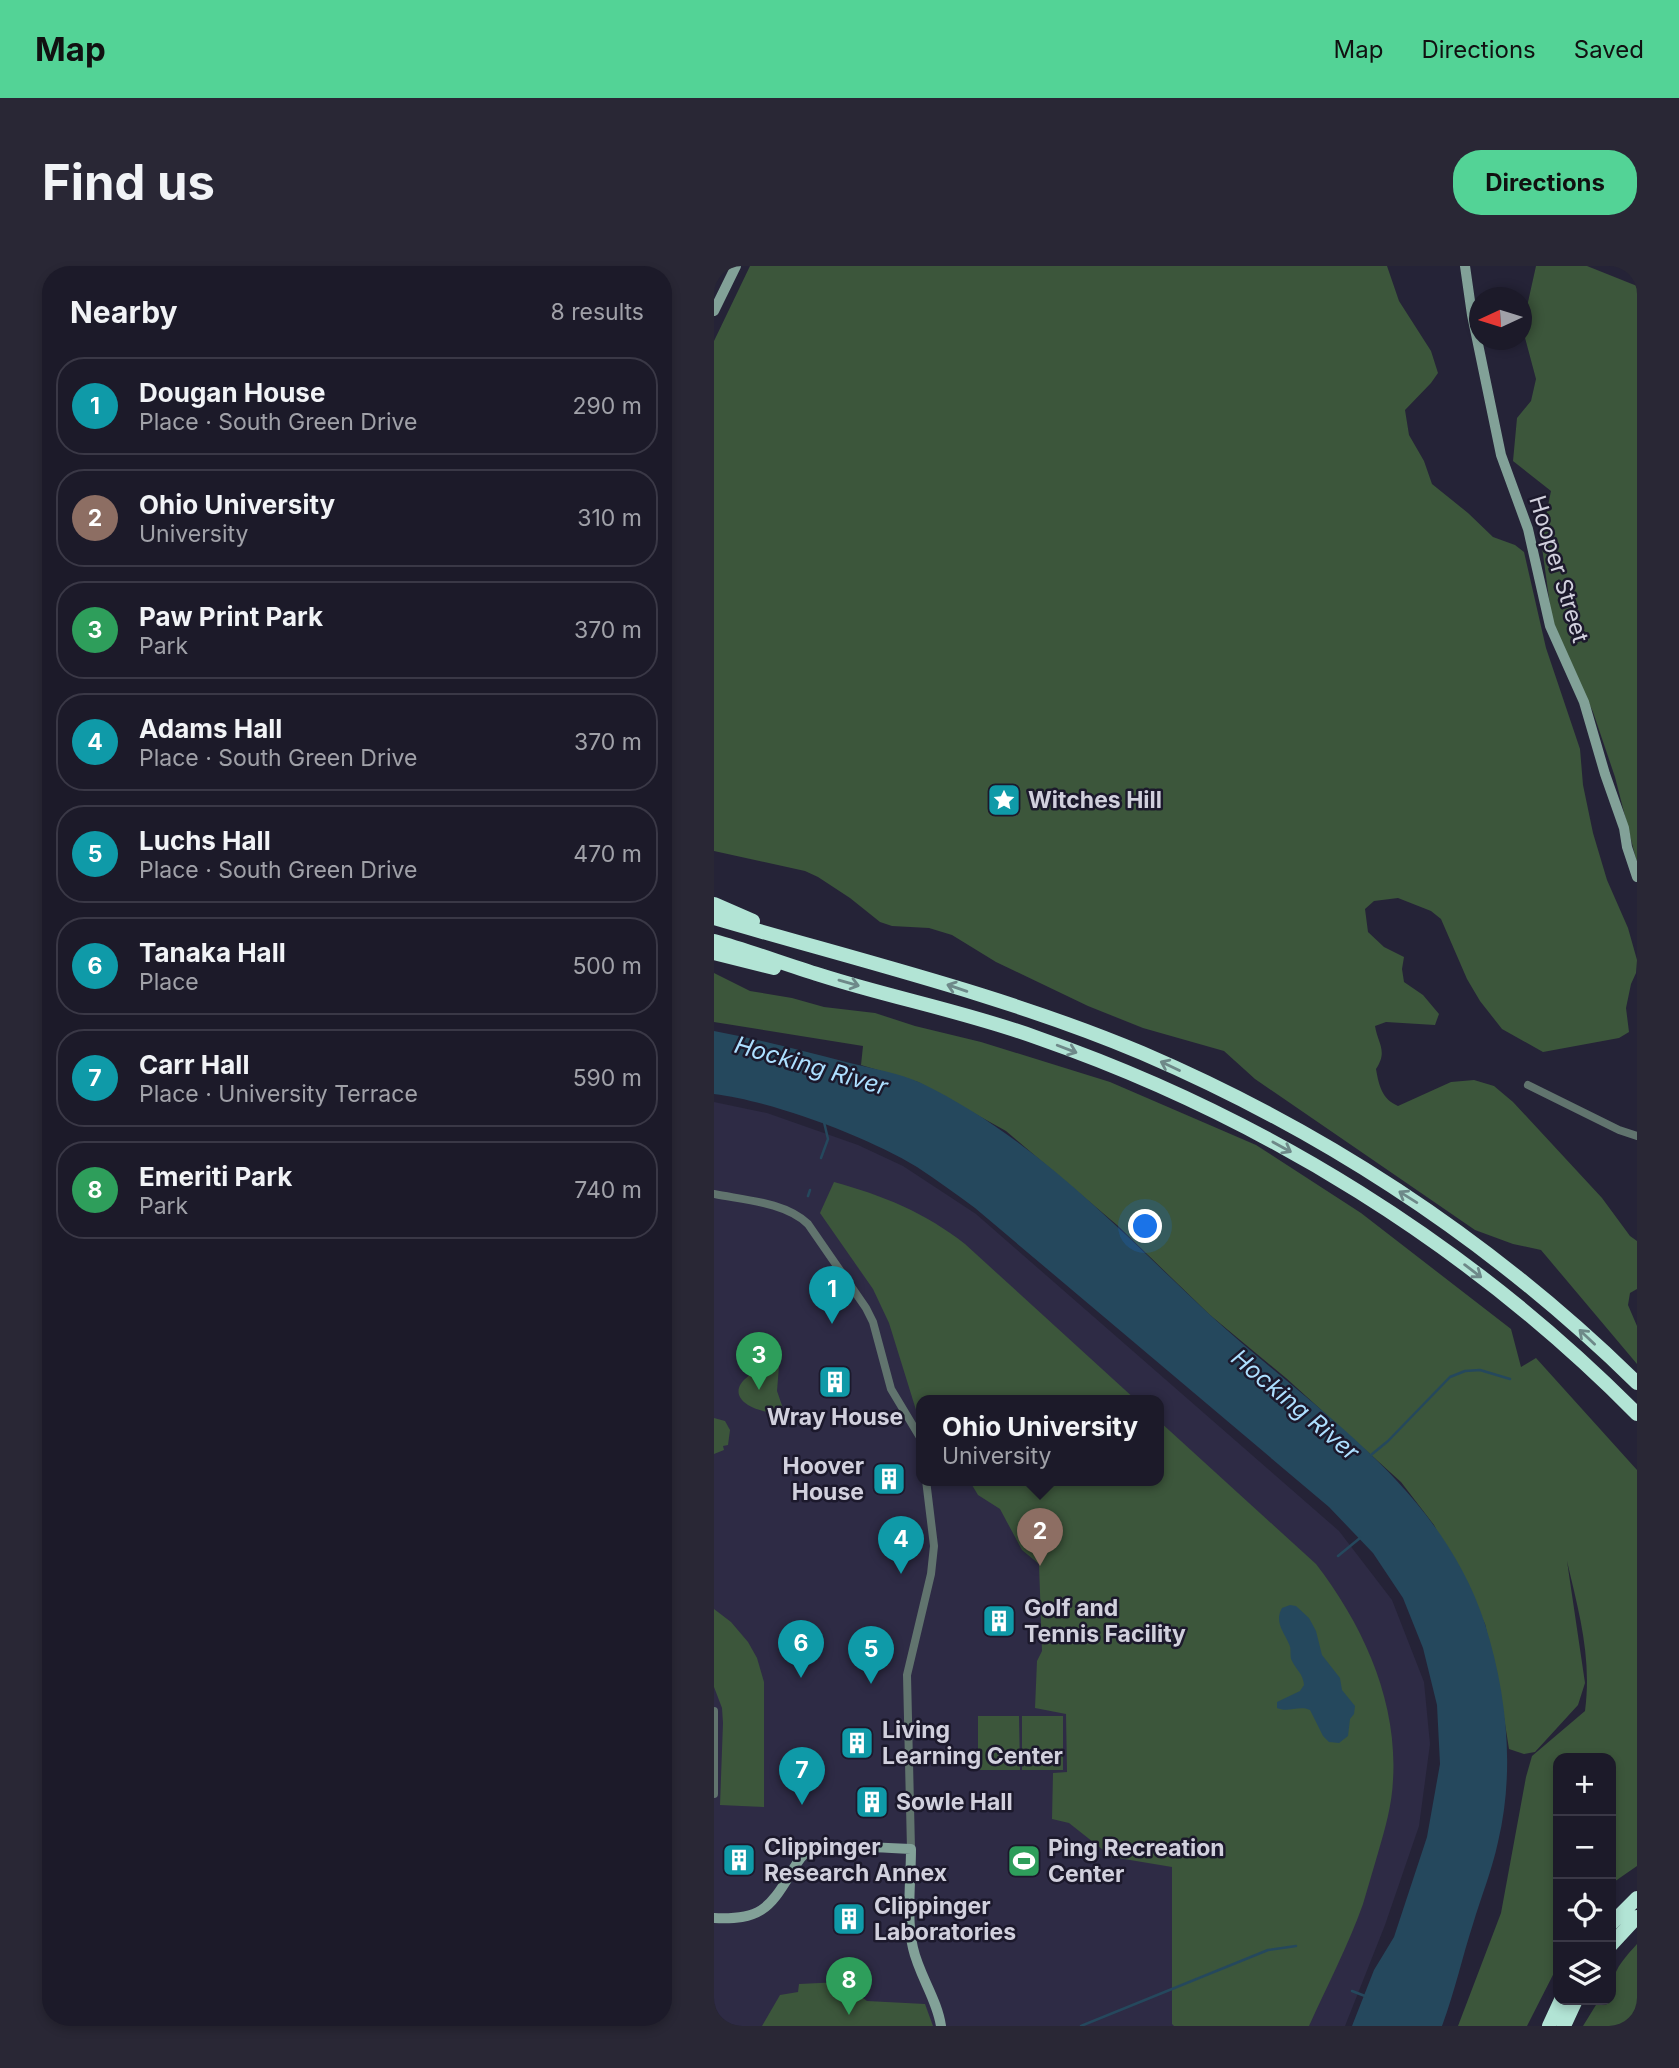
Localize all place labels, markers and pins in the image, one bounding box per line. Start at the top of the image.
place icon: Witches Hill [985,781,1023,819]
place label: Witches Hill [1028,786,1162,814]
pin: 1 [809,1266,855,1324]
pin: 3 [736,1332,782,1390]
building icon: Wray House [816,1363,854,1401]
place label: Wray House [767,1403,903,1431]
place label: Hoover House [783,1452,864,1506]
building icon: Hoover House [870,1460,908,1498]
pin: 2 [1017,1508,1063,1566]
pin: 4 [878,1516,924,1574]
place label: Golf and Tennis Facility [1024,1594,1186,1648]
building icon: Golf and Tennis Facility [980,1602,1018,1640]
pin: 6 [778,1620,824,1678]
pin: 5 [848,1626,894,1684]
place label: Living Learning Center [882,1716,1063,1770]
building icon: Living Learning Center [838,1724,876,1762]
pin: 7 [779,1747,825,1805]
building icon: Sowle Hall [853,1783,891,1821]
place label: Sowle Hall [896,1788,1013,1816]
place label: Clippinger Research Annex [764,1833,947,1887]
place label: Ping Recreation Center [1048,1834,1225,1888]
building icon: Clippinger Research Annex [720,1841,758,1879]
sports icon: Ping Recreation Center [1005,1842,1043,1880]
place label: Clippinger Laboratories [874,1892,1016,1946]
building icon: Clippinger Laboratories [830,1900,868,1938]
pin: 8 [826,1957,872,2015]

